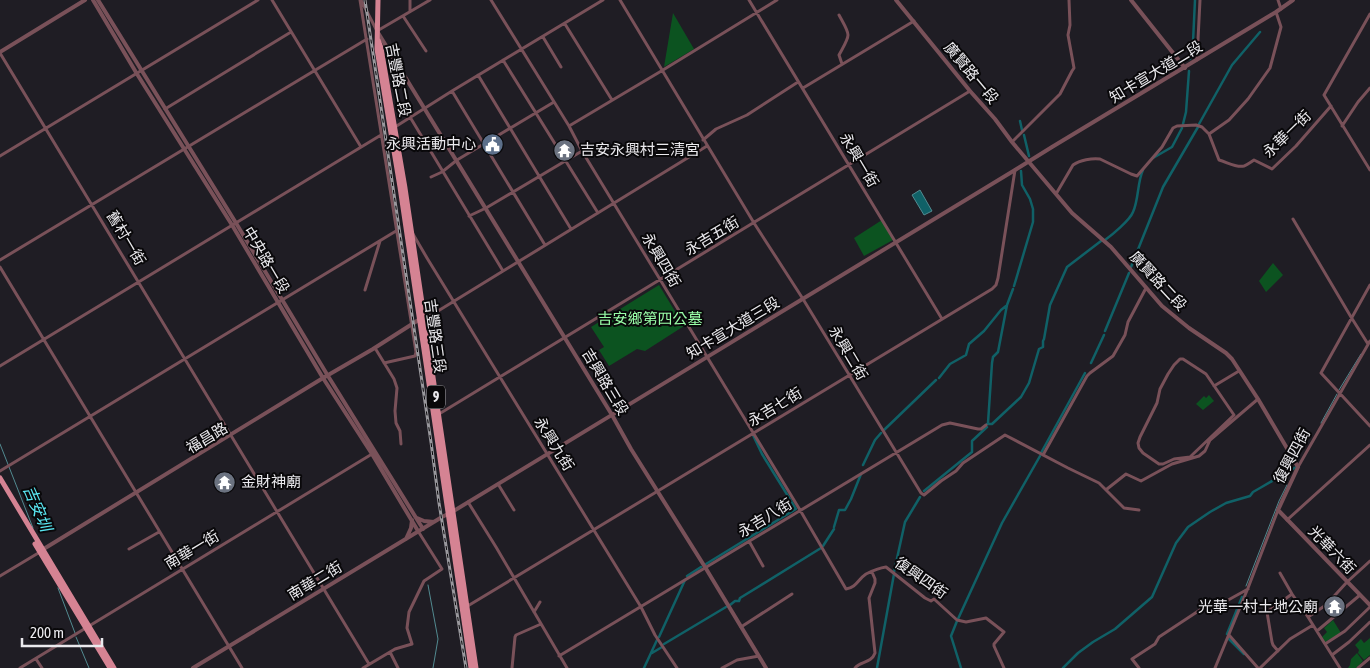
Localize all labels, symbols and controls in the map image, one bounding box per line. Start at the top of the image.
street label: 知卡宣大道二段 [1106,37,1205,106]
street label: 廣賢路一段 [941,38,1002,107]
street label: 吉豐路二段 [383,41,414,118]
street label: 永華一街 [1259,107,1314,161]
street label: 永興一街 [837,130,882,190]
public building icon: 永興活動中心 [480,132,504,156]
place label: 永興活動中心 [386,135,476,152]
temple icon: 吉安永興村三清宮 [552,138,576,162]
place label: 吉安永興村三清宮 [580,141,700,158]
street label: 舊村一街 [104,208,149,268]
street label: 永吉五街 [682,213,742,258]
street label: 中央路一段 [240,223,293,296]
street label: 永興四街 [639,230,684,290]
street label: 廣賢路二段 [1127,247,1190,314]
street label: 知卡宣大道三段 [683,293,782,362]
street label: 吉豐路三段 [422,298,449,374]
park label: 吉安鄉第四公墓 [597,310,703,327]
street label: 永興二街 [826,323,871,383]
street label: 吉興路三段 [579,345,632,418]
street label: 永吉七街 [745,384,805,429]
road number: 9 [427,386,445,408]
street label: 永興九街 [531,414,578,474]
street label: 福昌路 [183,419,230,456]
street label: 復興四街 [1270,425,1313,486]
temple icon: 金財神廟 [213,470,237,494]
place label: 金財神廟 [241,473,301,490]
water label: 吉安圳 [20,482,56,535]
street label: 永吉八街 [735,495,795,540]
street label: 光華六街 [1305,522,1359,577]
street label: 南華一街 [162,527,222,572]
street label: 復興四街 [892,553,951,602]
street label: 南華二街 [285,558,345,603]
temple icon: 光華一村土地公廟 [1322,595,1346,619]
place label: 光華一村土地公廟 [1198,598,1318,615]
scale bar [22,616,102,648]
text: 200 m [30,624,64,641]

